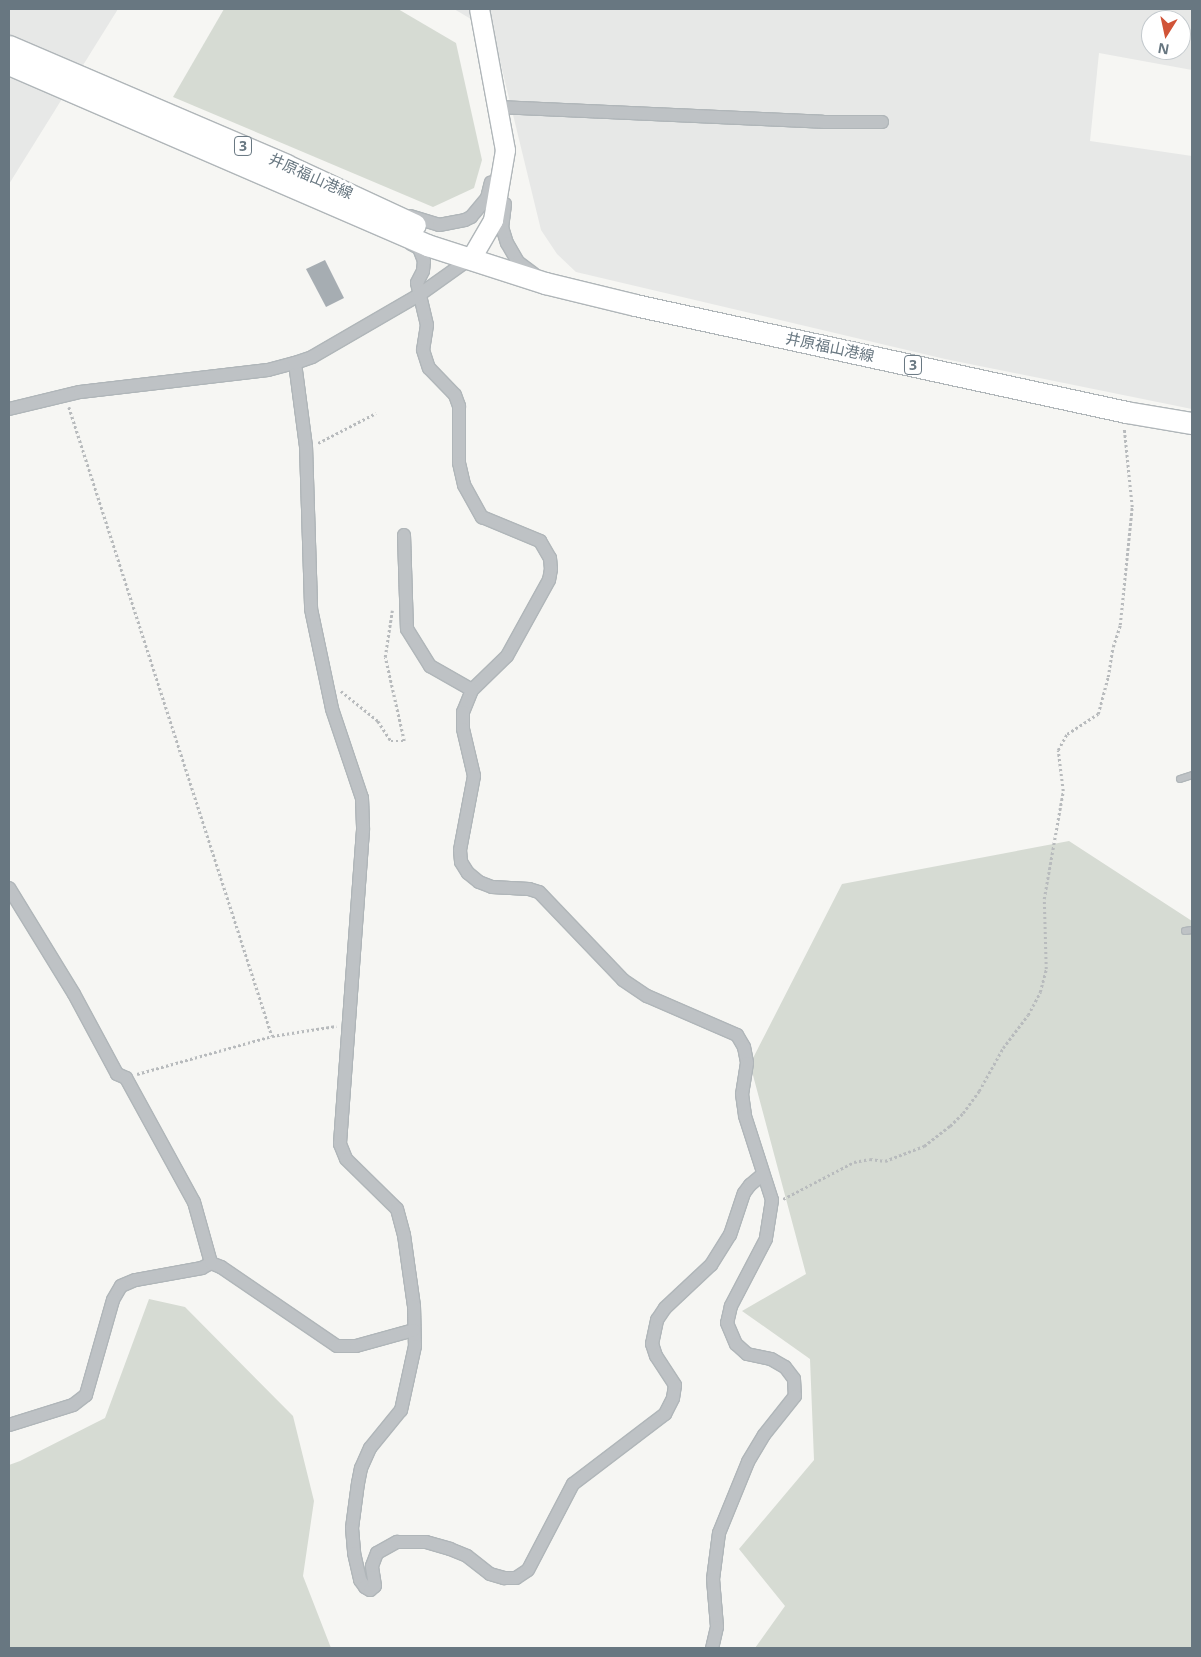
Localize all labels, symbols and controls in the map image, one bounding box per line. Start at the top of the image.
north arrow [1141,10,1191,60]
text: N [1156,39,1171,60]
road number: 3 [233,134,253,158]
street label: 井原福山港線 [266,149,356,203]
street label: 井原福山港線 [784,329,876,365]
road number: 3 [903,354,923,376]

